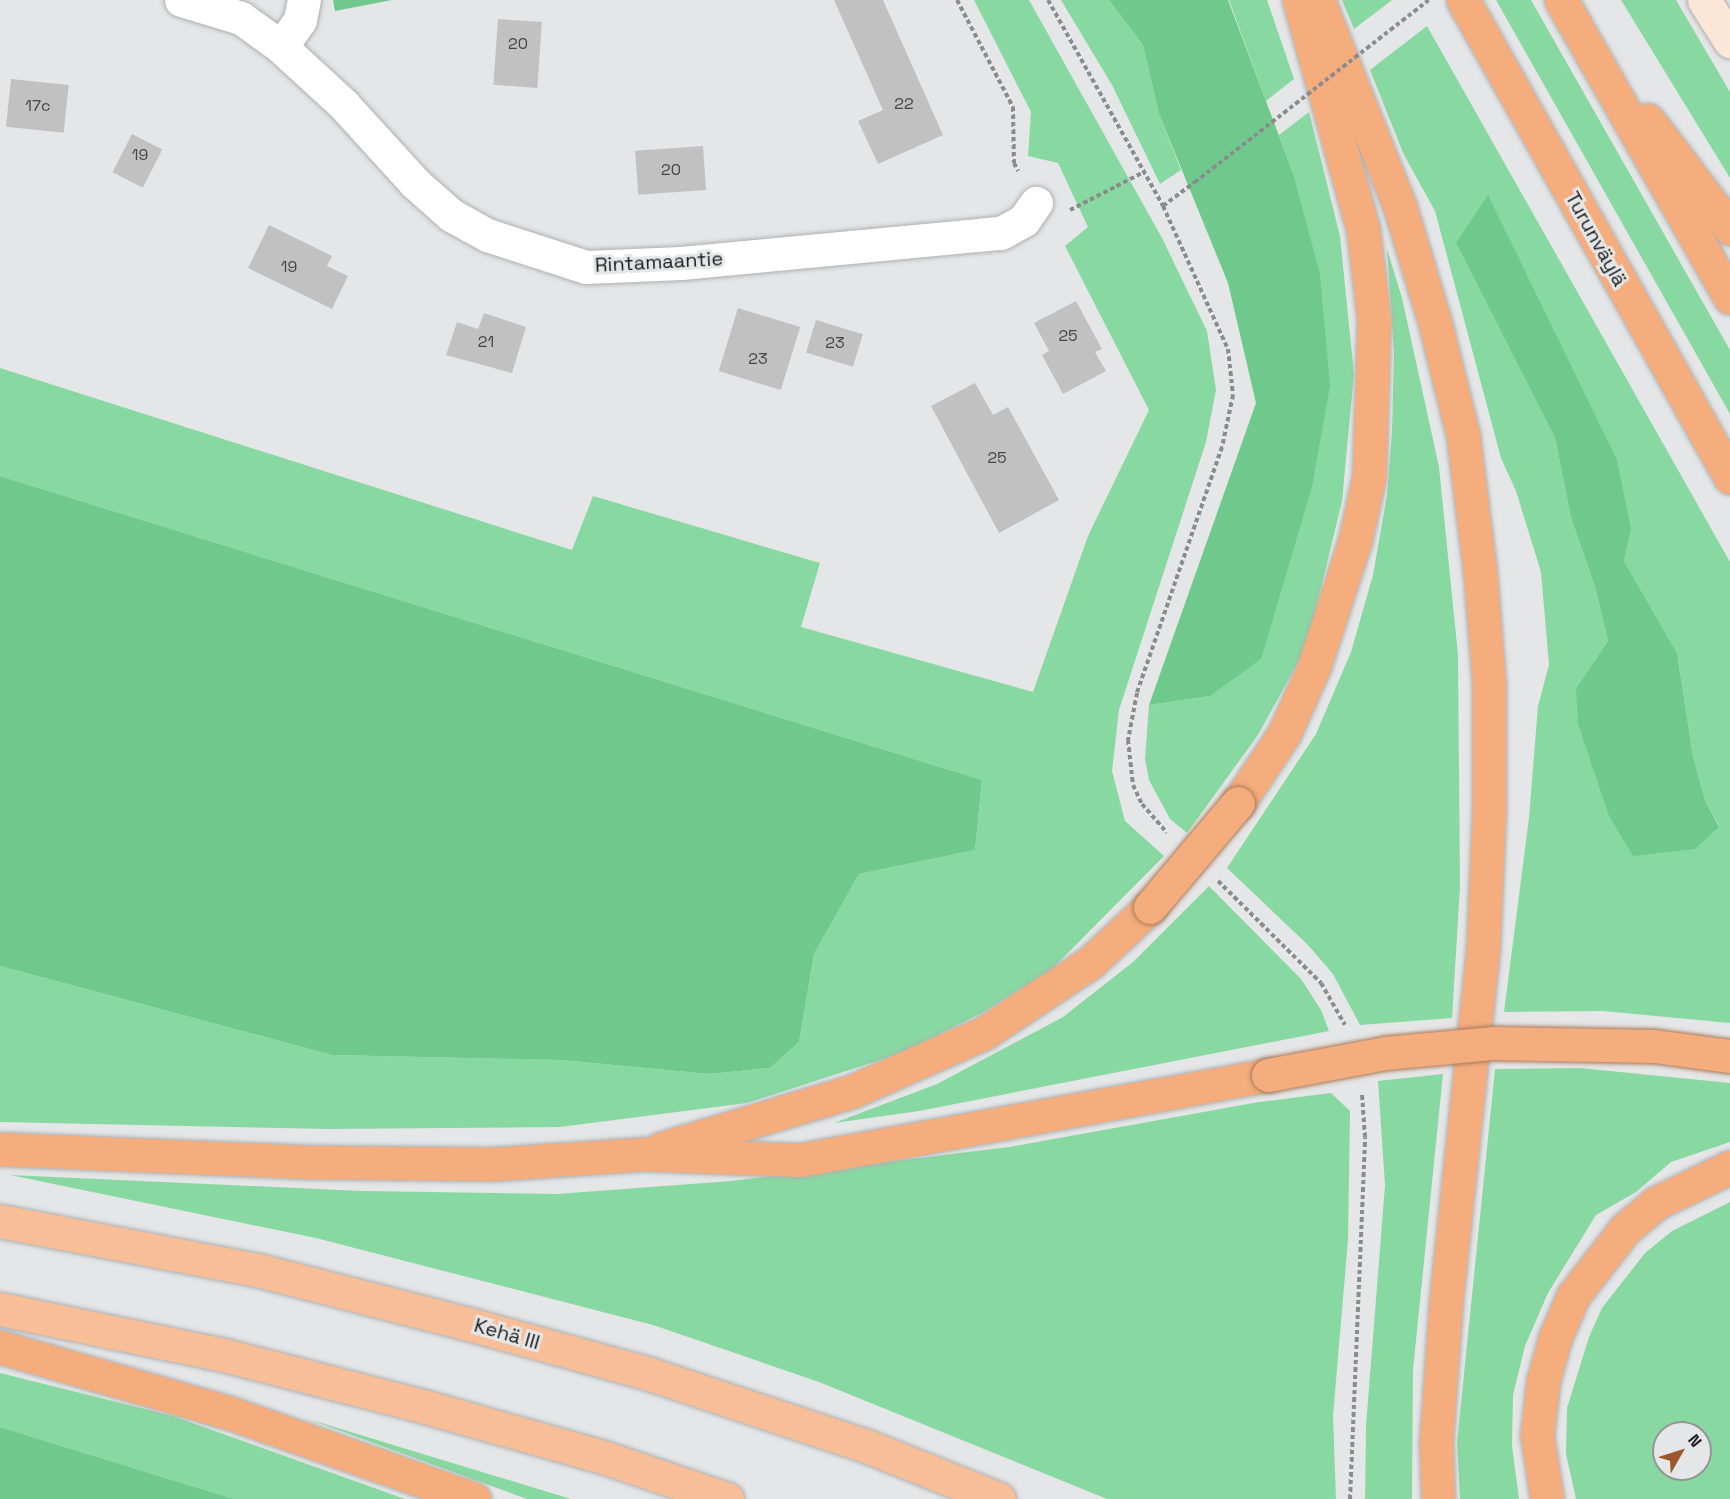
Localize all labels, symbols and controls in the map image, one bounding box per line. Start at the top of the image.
house number: 20 [508,34,528,54]
house number: 22 [894,94,914,114]
house number: 17c [25,96,51,116]
house number: 19 [132,145,148,165]
house number: 20 [661,160,681,180]
street label: Turunväylä [1560,187,1632,291]
street label: Rintamaantie [594,247,724,277]
house number: 19 [281,257,297,277]
house number: 25 [1058,326,1078,346]
house number: 21 [478,332,494,352]
house number: 23 [825,333,845,353]
house number: 23 [748,349,768,369]
house number: 25 [987,448,1007,468]
street label: Kehä III [471,1313,543,1355]
north arrow [1652,1421,1712,1481]
text: N [1683,1430,1706,1451]

